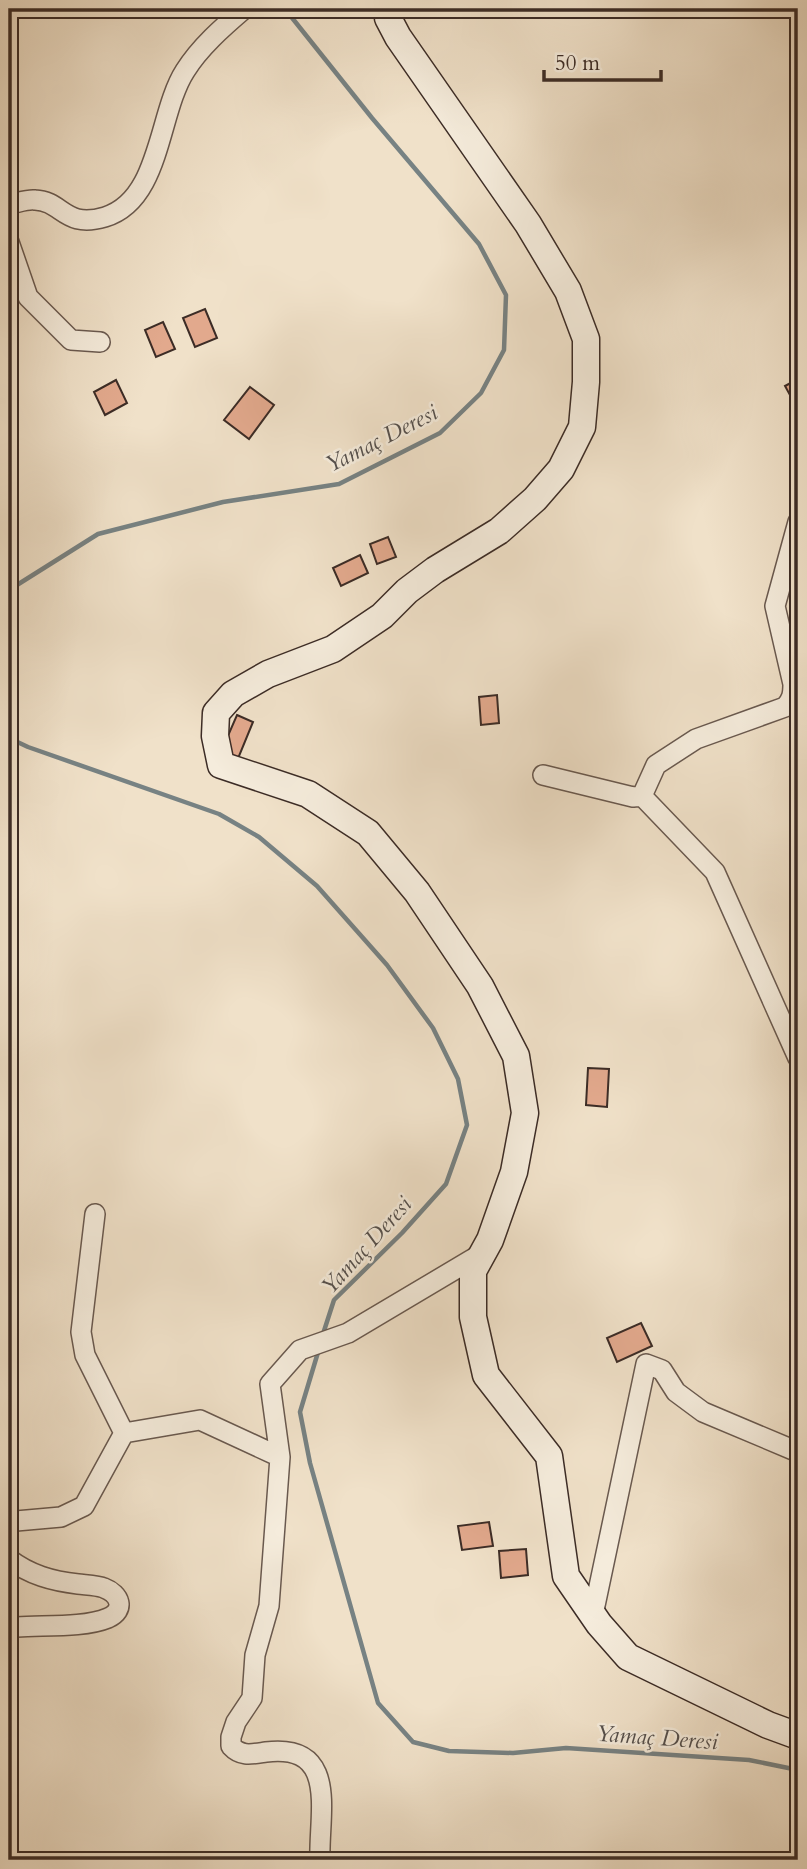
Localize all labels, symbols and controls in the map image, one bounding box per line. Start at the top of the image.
scale bar [544,38,662,82]
text: 50 m [555,49,600,78]
water label: Yamaç Deresi [320,397,443,480]
water label: Yamaç Deresi [314,1189,419,1301]
water label: Yamaç Deresi [595,1718,720,1757]

